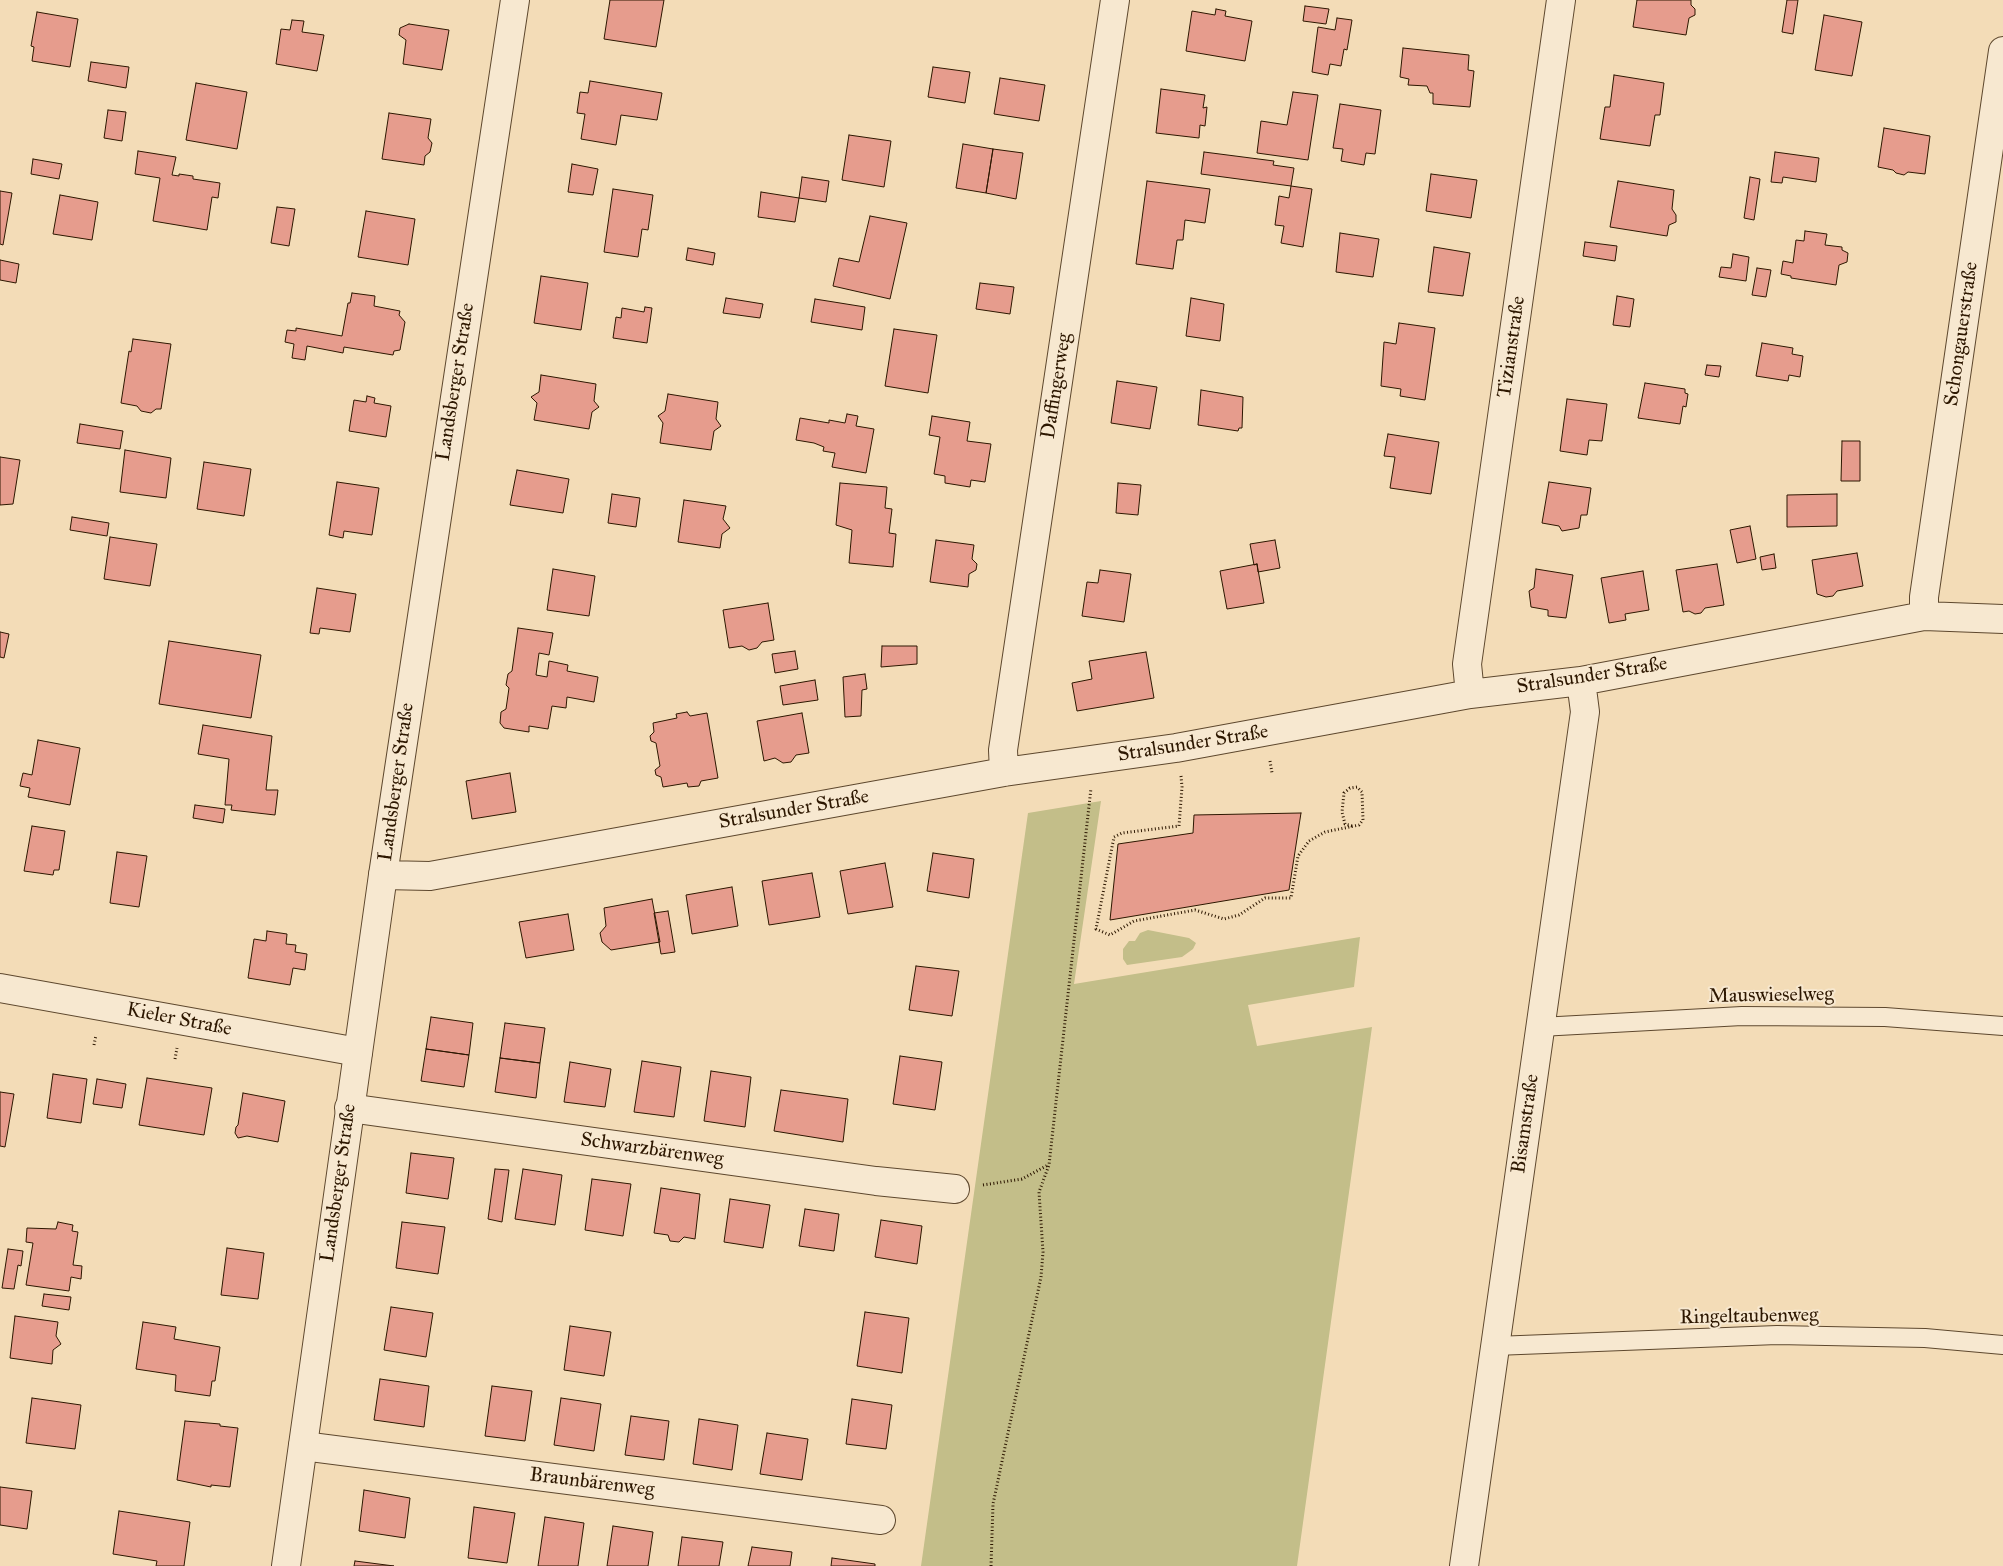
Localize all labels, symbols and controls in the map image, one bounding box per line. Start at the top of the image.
street label: Schongauerstraße [1940,260,1984,408]
street label: Tizianstraße [1493,295,1531,399]
street label: Landsberger Straße [432,301,480,463]
street label: Daffingerweg [1037,331,1077,441]
street label: Stralsunder Straße [1515,652,1669,700]
street label: Landsberger Straße [374,701,420,863]
street label: Stralsunder Straße [1116,720,1270,768]
street label: Stralsunder Straße [717,785,871,835]
street label: Mauswieselweg [1708,983,1834,1009]
street label: Kieler Straße [124,998,234,1042]
street label: Bisamstraße [1507,1073,1545,1175]
street label: Landsberger Straße [316,1102,362,1264]
street label: Schwarzbärenweg [579,1128,725,1172]
street label: Ringeltaubenweg [1679,1304,1819,1330]
street label: Braunbärenweg [528,1463,656,1503]

